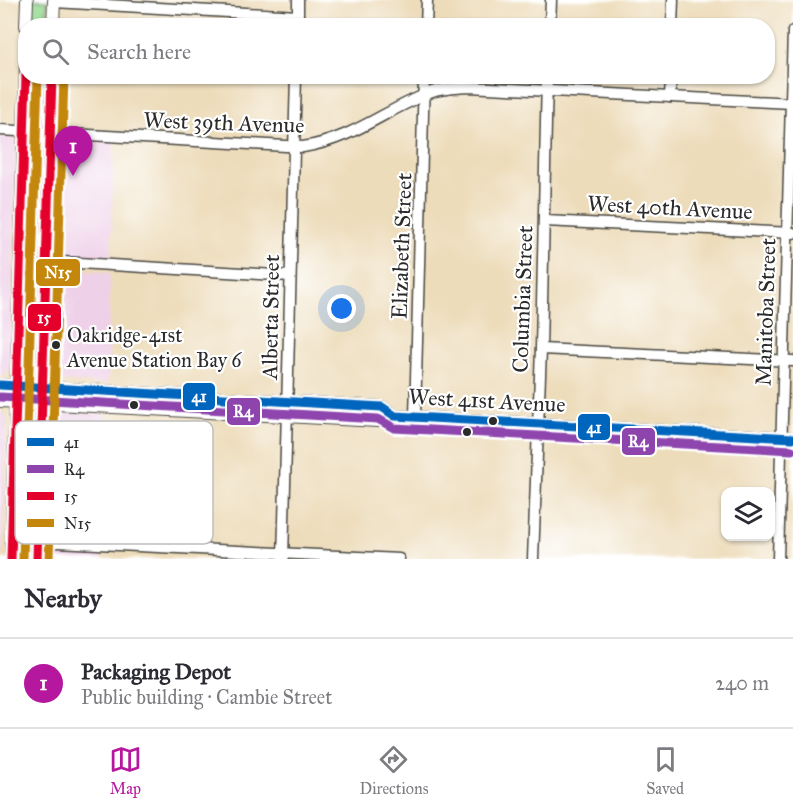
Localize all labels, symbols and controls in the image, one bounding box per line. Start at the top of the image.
search box [18,18,775,84]
icon: search [39,35,72,68]
text: Search here [87,38,191,65]
street label: West 39th Avenue [143,106,305,139]
pin: 1 [54,126,92,176]
street label: Elizabeth Street [385,172,418,320]
street label: West 40th Avenue [587,190,753,225]
street label: Columbia Street [506,225,539,373]
street label: Manitoba Street [749,237,782,387]
street label: Alberta Street [256,254,285,381]
line badge: N15 [35,258,81,287]
text: N15 [44,263,72,282]
your location [327,294,356,323]
line badge: 15 [27,303,62,332]
text: 15 [37,308,51,327]
place label: Oakridge-41st Avenue Station Bay 6 [66,323,242,372]
marker: Oakridge-41st Avenue Station Bay 6 [50,339,62,351]
line badge: 41 [182,382,216,411]
street label: West 41st Avenue [408,383,566,418]
text: 41 [191,387,207,407]
line badge: R4 [226,397,261,426]
unlabelled marker [128,399,140,411]
text: R4 [233,402,254,422]
line badge: 41 [577,413,611,441]
unlabelled marker [487,415,499,427]
text: 41 [586,418,602,438]
legend [15,421,213,544]
unlabelled marker [461,426,473,438]
line badge: R4 [621,427,656,456]
text: R4 [628,432,649,452]
text: 41 [64,433,79,452]
text: R4 [64,460,85,479]
text: 15 [64,487,78,506]
map controls [721,487,775,541]
button: layers [721,487,775,541]
text: N15 [64,514,92,533]
text: Nearby [24,582,102,614]
text: Packaging Depot [81,658,231,685]
text: 1 [40,671,47,695]
text: 240 m [715,671,769,695]
text: Public building · Cambie Street [81,685,332,709]
tab: Map [109,743,142,798]
tab: Directions [360,743,428,798]
tab: Saved [646,743,684,798]

